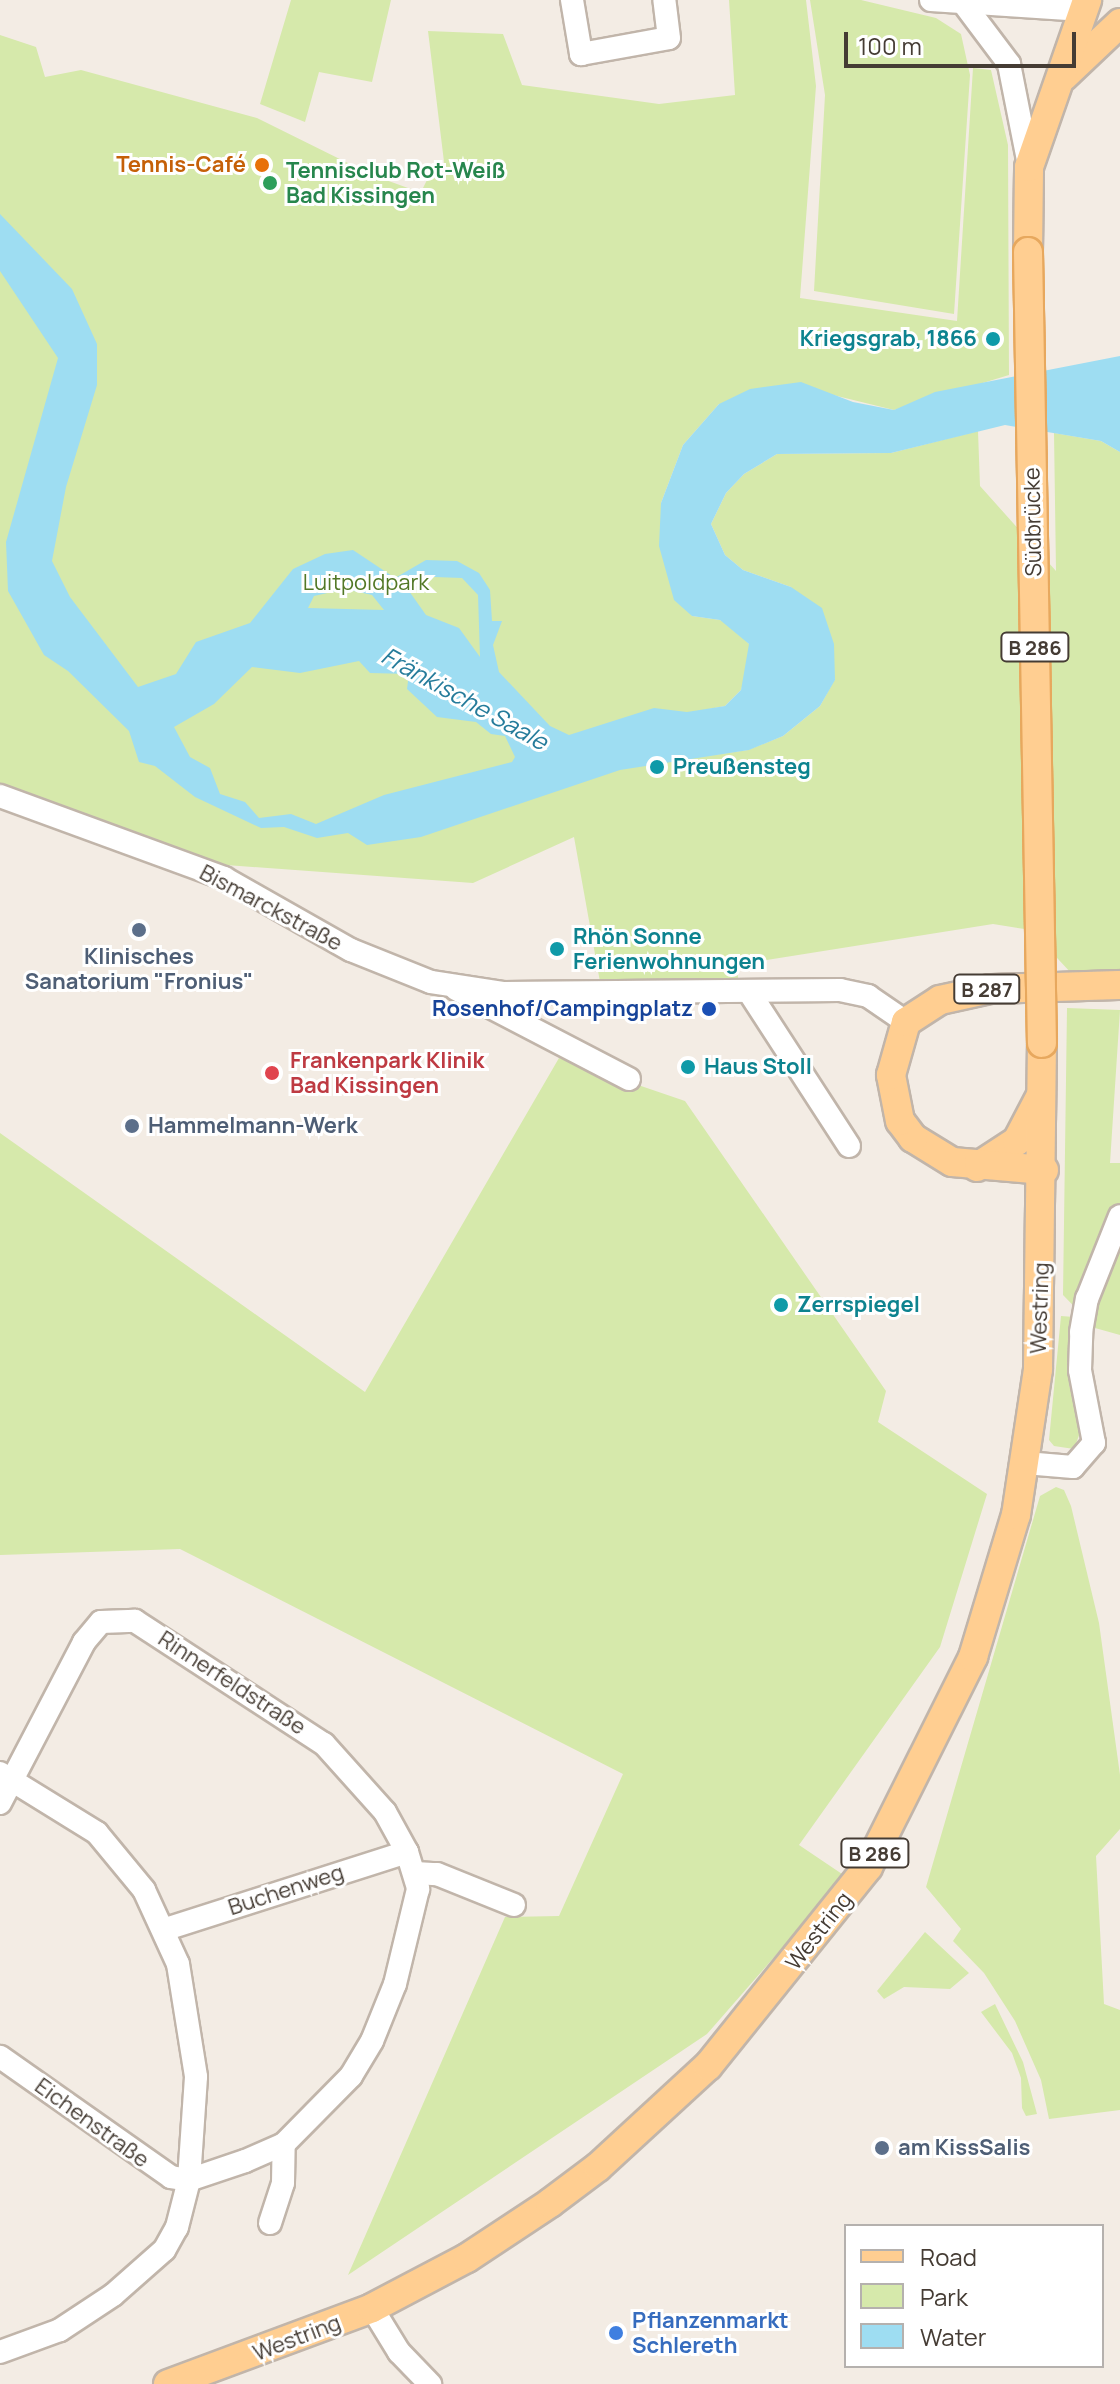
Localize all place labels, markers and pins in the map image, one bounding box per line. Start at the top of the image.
place label: Tennis-Café [116,152,246,178]
marker: Tennis-Café [253,156,271,174]
place label: Tennisclub Rot-Weiß Bad Kissingen [286,157,506,208]
marker: Tennisclub Rot-Weiß Bad Kissingen [261,174,279,192]
place label: Kriegsgrab, 1866 [800,326,977,352]
marker: Kriegsgrab, 1866 [984,330,1002,348]
place label: Preußensteg [673,754,811,780]
marker: Preußensteg [648,758,666,776]
marker: Klinisches Sanatorium "Fronius" [130,921,148,939]
place label: Rhön Sonne Ferienwohnungen [573,923,765,974]
marker: Rhön Sonne Ferienwohnungen [548,940,566,958]
place label: Klinisches Sanatorium "Fronius" [25,943,253,994]
place label: Rosenhof/Campingplatz [432,996,693,1022]
marker: Rosenhof/Campingplatz [700,1000,718,1018]
place label: Frankenpark Klinik Bad Kissingen [290,1047,484,1098]
place label: Haus Stoll [704,1054,812,1080]
marker: Haus Stoll [679,1058,697,1076]
marker: Frankenpark Klinik Bad Kissingen [261,1062,283,1084]
place label: Hammelmann-Werk [148,1113,358,1139]
marker: Hammelmann-Werk [123,1117,141,1135]
place label: Zerrspiegel [797,1292,920,1318]
marker: Zerrspiegel [772,1296,790,1314]
place label: am KissSalis [898,2135,1030,2161]
marker: am KissSalis [873,2139,891,2157]
place label: Pflanzenmarkt Schlereth [632,2307,789,2358]
marker: Pflanzenmarkt Schlereth [607,2324,625,2342]

